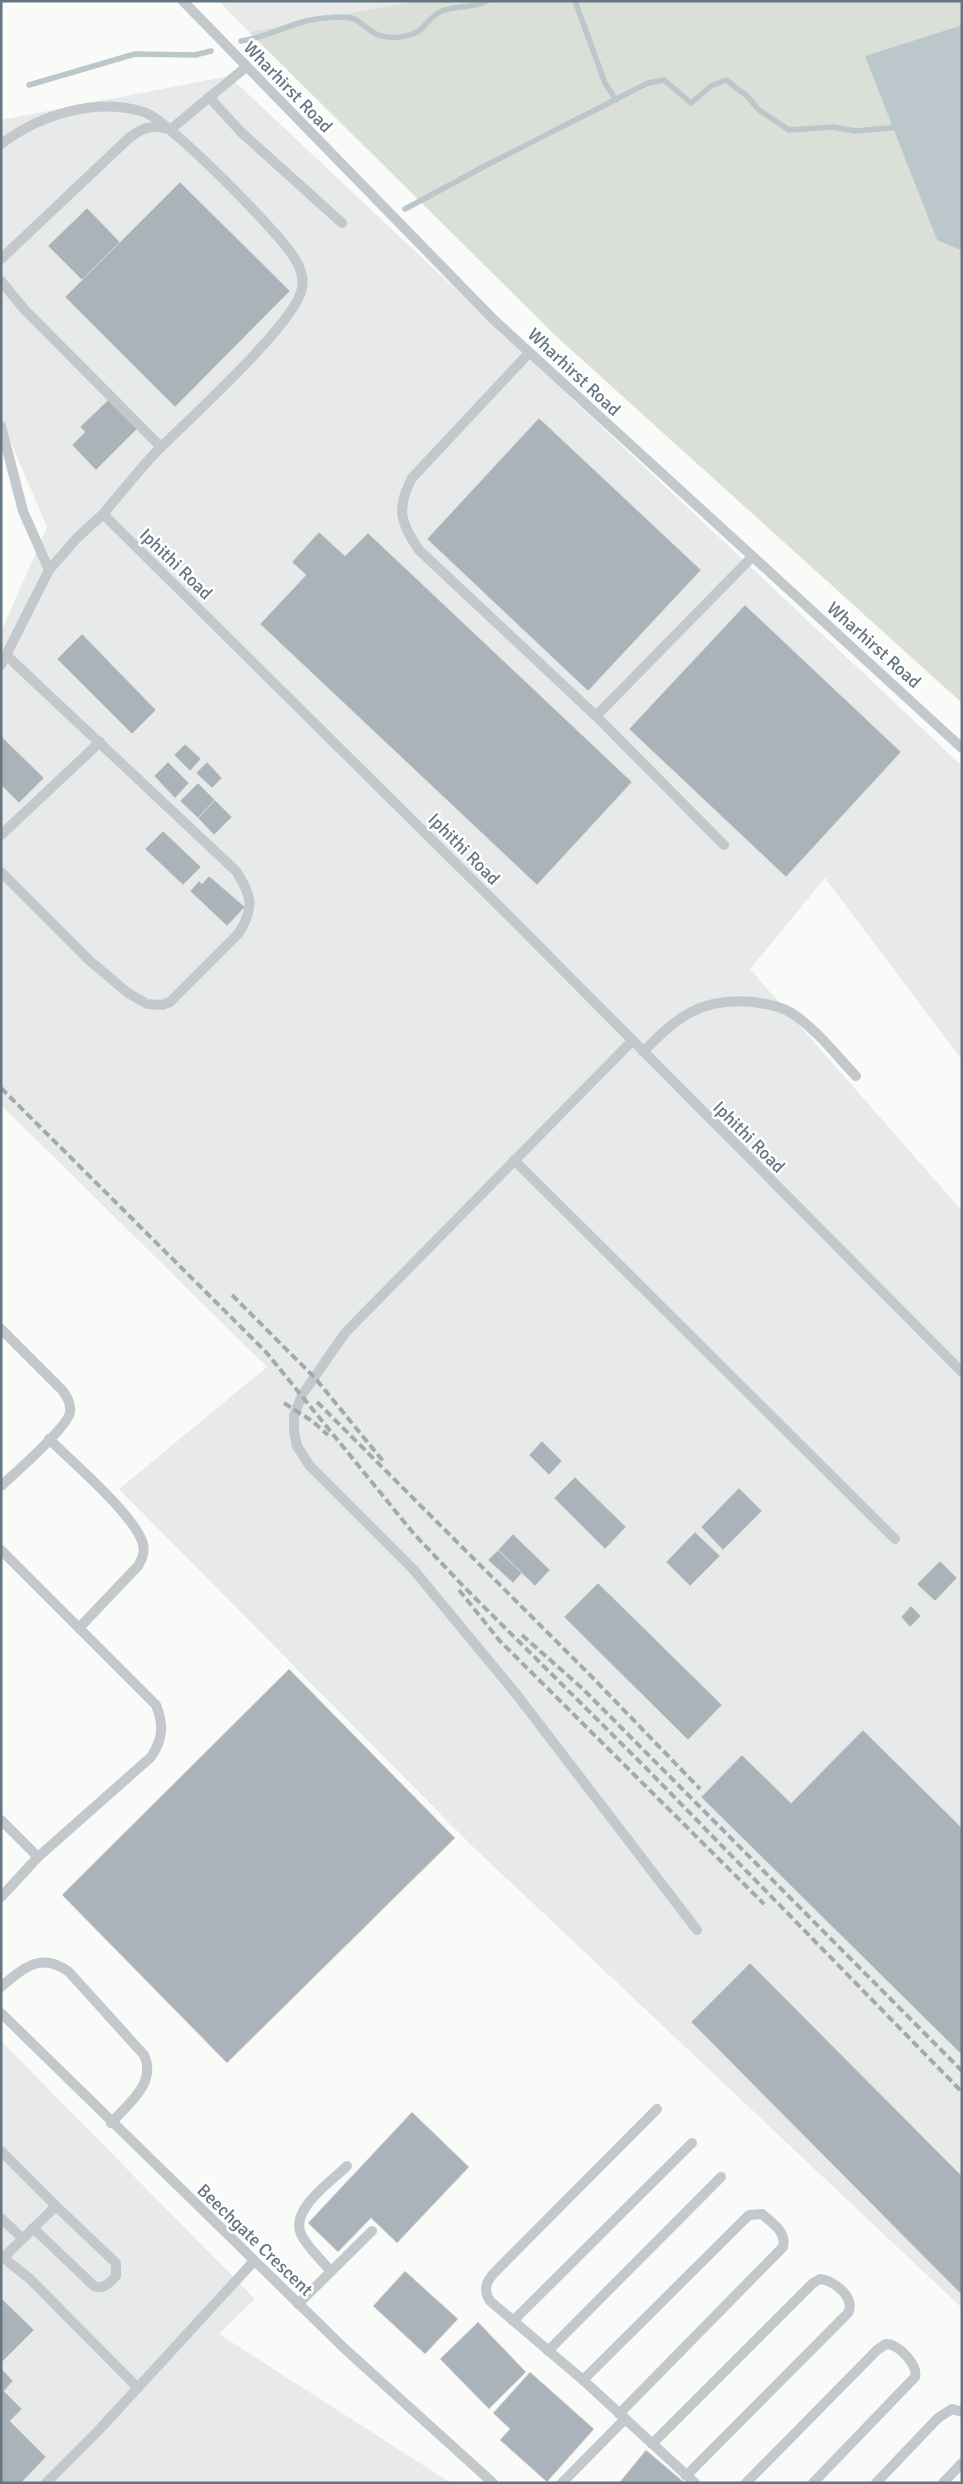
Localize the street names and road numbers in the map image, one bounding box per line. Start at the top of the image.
street label: Wharhirst Road [239,37,337,137]
street label: Wharhirst Road [523,323,625,421]
street label: Iphithi Road [135,524,217,604]
street label: Wharhirst Road [822,597,926,693]
street label: Iphithi Road [423,808,505,890]
street label: Iphithi Road [708,1096,790,1178]
street label: Beechgate Crescent [193,2179,317,2301]

